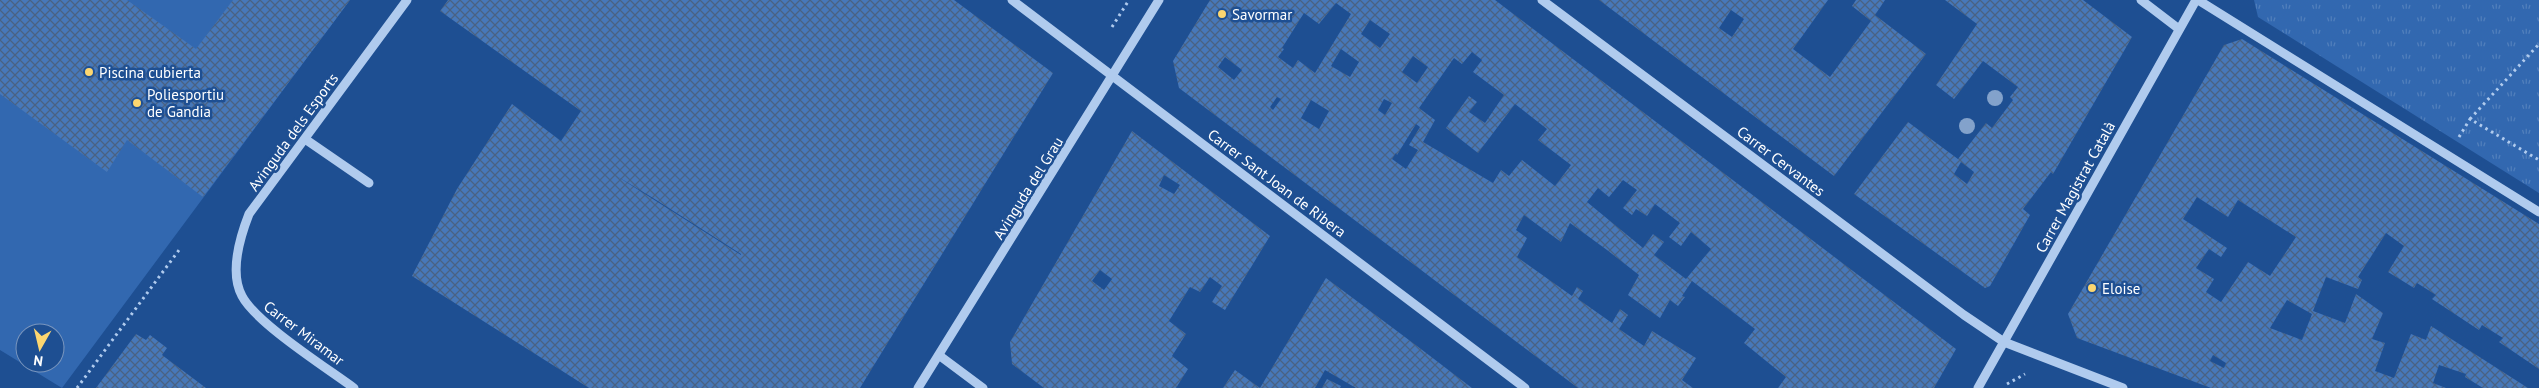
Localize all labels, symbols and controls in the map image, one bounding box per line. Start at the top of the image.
place label: Savormar [1232,5,1292,24]
marker: Savormar [1216,8,1228,20]
place label: Piscina cubierta [99,63,201,82]
marker: Piscina cubierta [83,66,95,78]
street label: Avinguda dels Esports [244,69,342,195]
place label: Poliesportiu de Gandia [147,85,224,121]
marker: Poliesportiu de Gandia [131,97,143,109]
street label: Carrer Magistrat Català [2031,118,2119,256]
street label: Carrer Cervantes [1733,122,1829,200]
street label: Carrer Sant Joan de Ribera [1204,125,1350,241]
street label: Avinguda del Grau [989,133,1067,243]
place label: Eloise [2102,279,2140,298]
marker: Eloise [2086,282,2098,294]
street label: Carrer Miramar [260,297,348,369]
north arrow [15,323,65,373]
text: N [32,351,44,370]

